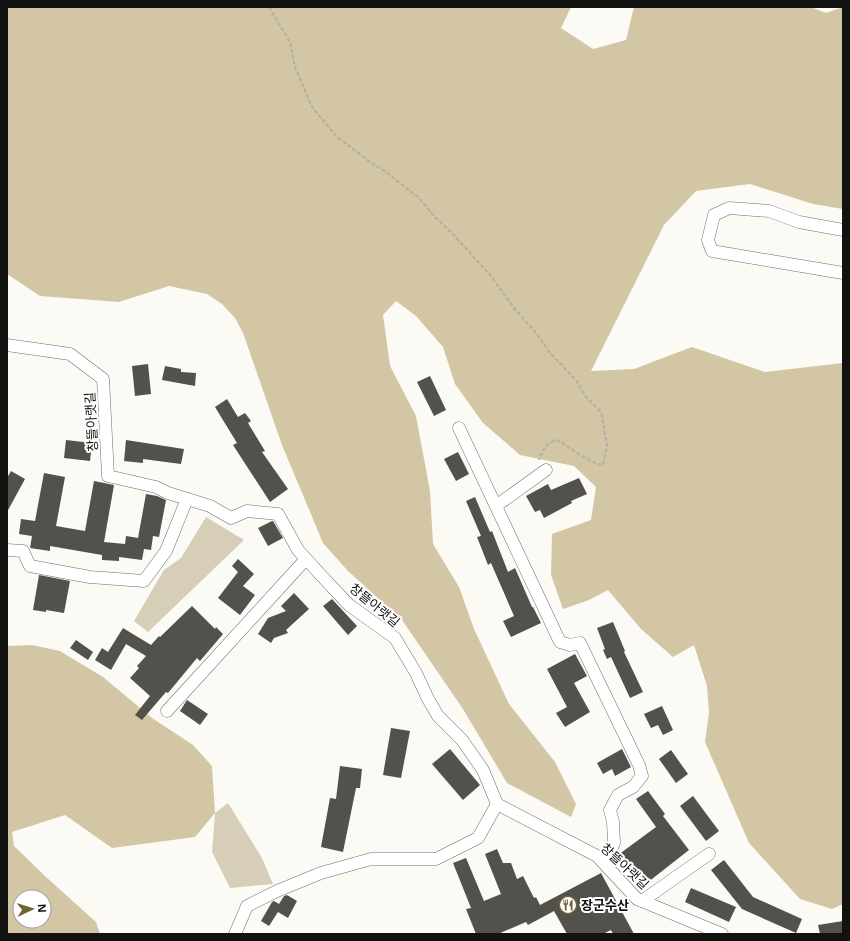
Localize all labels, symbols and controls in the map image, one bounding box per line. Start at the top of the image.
street label: 창뜰아랫길 [80,392,102,452]
street label: 창뜰아랫길 [346,579,404,631]
street label: 창뜰아랫길 [597,839,653,893]
north arrow [12,889,52,929]
restaurant icon: 장군수산 [558,895,578,915]
place label: 장군수산 [581,896,629,914]
text: N [35,903,50,913]

